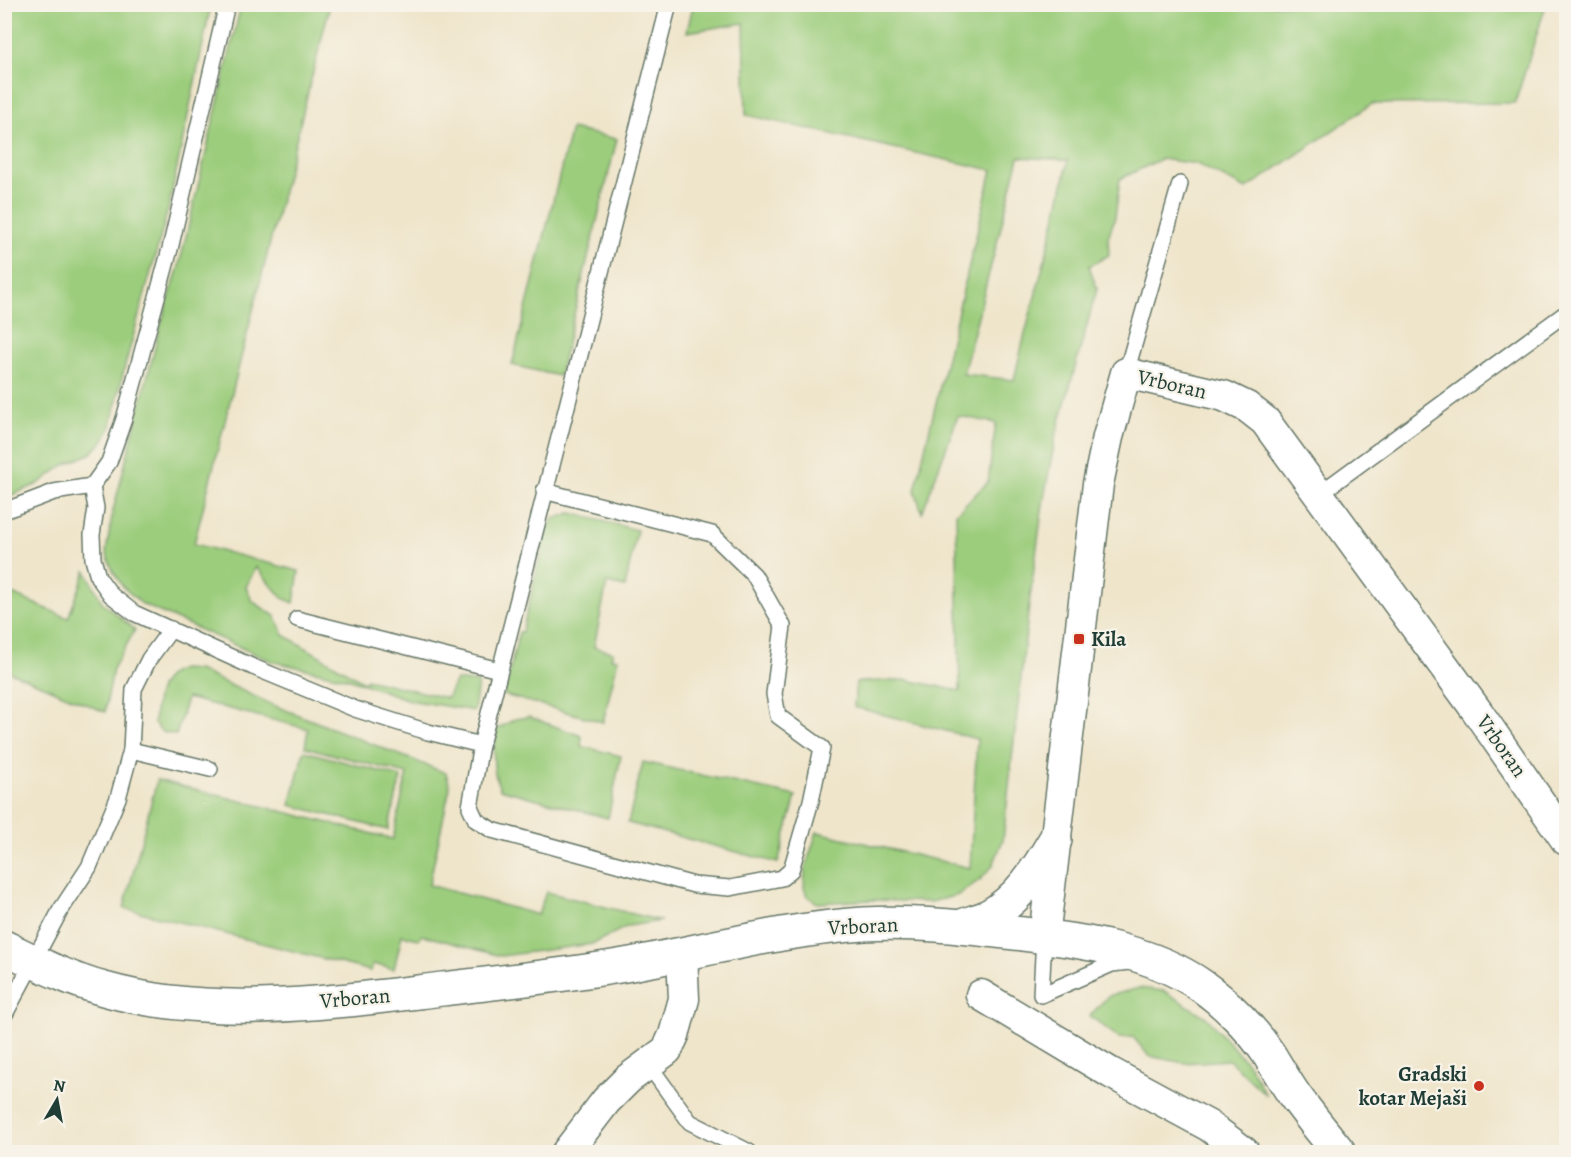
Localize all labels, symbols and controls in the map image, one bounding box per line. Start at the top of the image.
street label: Vrboran [1134,362,1209,406]
place label: Kila [1091,625,1127,653]
marker: Kila [1072,632,1086,646]
street label: Vrboran [1470,708,1534,783]
street label: Vrboran [826,910,899,942]
street label: Vrboran [318,981,391,1015]
place label: Gradski kotar Mejaši [1359,1060,1467,1112]
north arrow [27,1070,87,1130]
text: N [52,1074,67,1098]
marker: Gradski kotar Mejaši [1472,1079,1486,1093]

